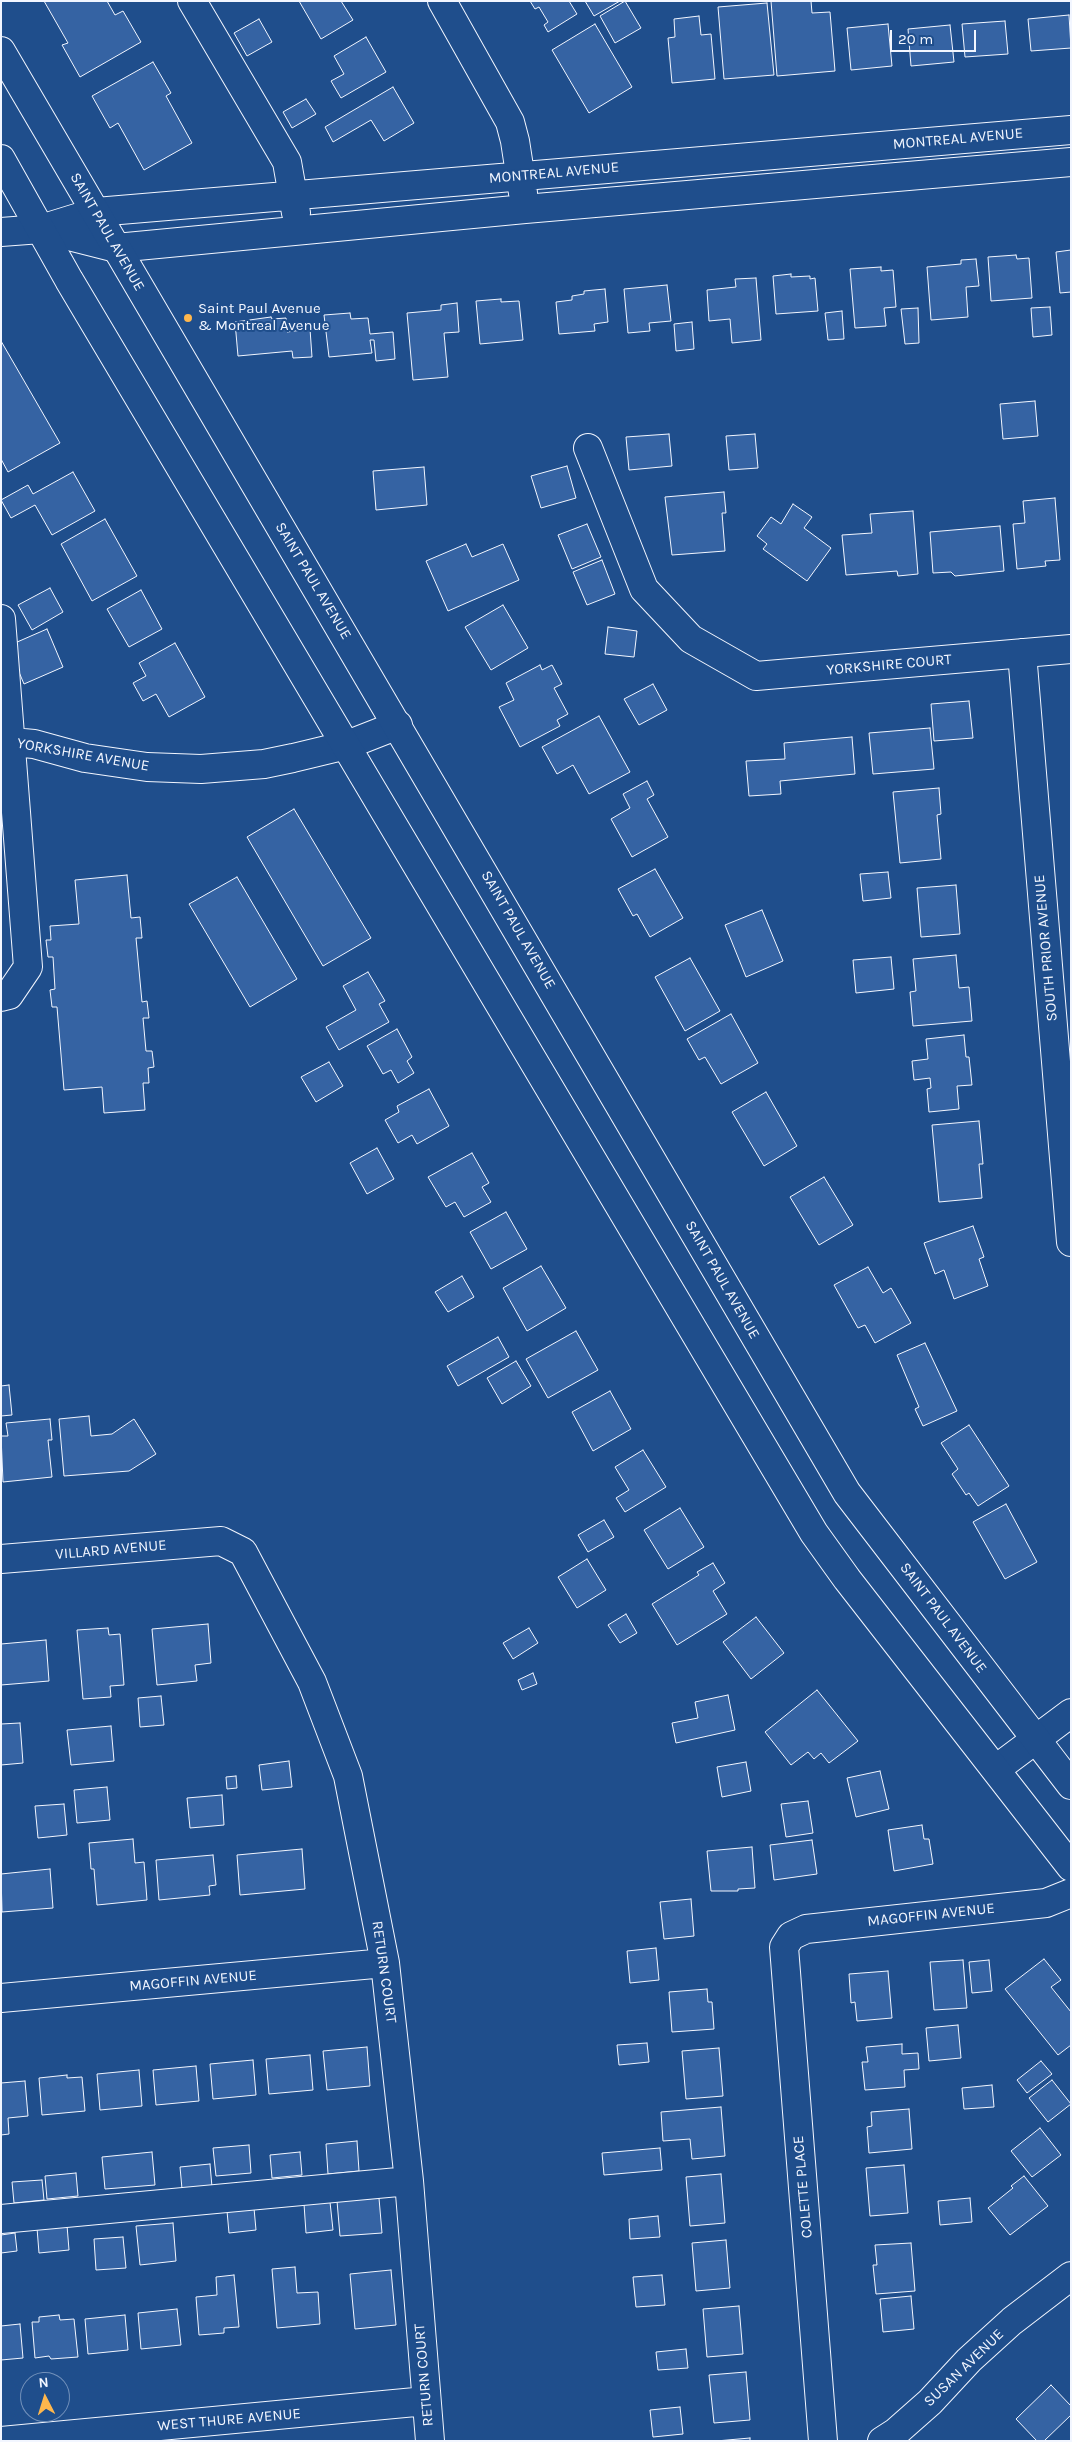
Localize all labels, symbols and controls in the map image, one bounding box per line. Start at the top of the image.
scale bar [892,20,978,52]
text: 20 m [898,30,933,48]
street label: MONTREAL AVENUE [892,124,1024,154]
street label: MONTREAL AVENUE [488,158,620,188]
street label: SAINT PAUL AVENUE [66,170,148,294]
place label: Saint Paul Avenue & Montreal Avenue [198,300,329,335]
marker: Saint Paul Avenue & Montreal Avenue [182,312,194,324]
street label: SAINT PAUL AVENUE [271,519,355,643]
street label: YORKSHIRE COURT [826,651,952,679]
street label: YORKSHIRE AVENUE [15,735,151,775]
street label: SAINT PAUL AVENUE [477,868,559,992]
street label: SOUTH PRIOR AVENUE [1031,874,1061,1022]
street label: SAINT PAUL AVENUE [681,1218,763,1342]
street label: VILLARD AVENUE [55,1536,167,1564]
street label: SAINT PAUL AVENUE [896,1559,990,1677]
street label: MAGOFFIN AVENUE [866,1899,996,1931]
street label: RETURN COURT [368,1920,400,2024]
street label: MAGOFFIN AVENUE [128,1966,258,1996]
street label: COLETTE PLACE [790,2135,816,2239]
street label: RETURN COURT [411,2323,437,2427]
street label: SUSAN AVENUE [920,2325,1008,2411]
north arrow [20,2372,70,2422]
text: N [38,2374,49,2391]
street label: WEST THURE AVENUE [156,2405,302,2435]

